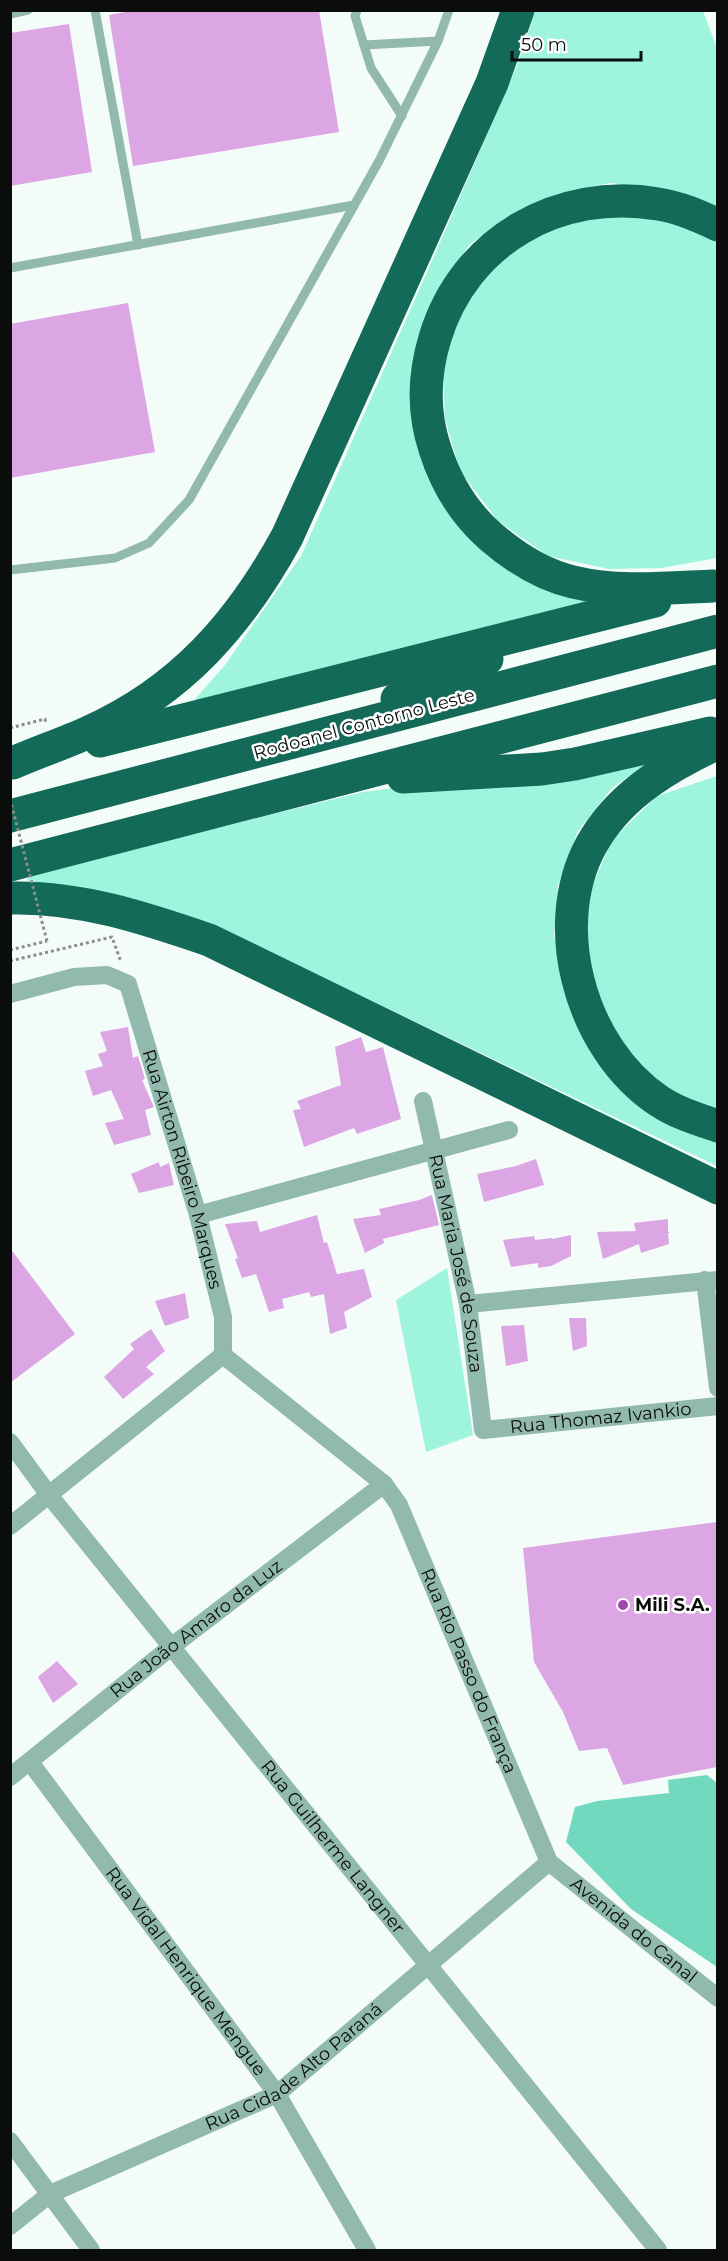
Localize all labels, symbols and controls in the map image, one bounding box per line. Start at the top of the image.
scale bar [512,24,641,62]
text: 50 m [521,34,567,56]
street label: Rodoanel Contorno Leste [251,684,477,764]
street label: Rua Airton Ribeiro Marques [137,1046,227,1291]
street label: Rua Maria José de Souza [424,1152,487,1374]
street label: Rua Thomaz Ivankio [509,1398,692,1438]
street label: Rua João Amaro da Luz [106,1555,287,1703]
street label: Rua Rio Passo do França [416,1565,522,1777]
place label: Mili S.A. [635,1594,710,1616]
marker: Mili S.A. [616,1598,630,1612]
street label: Rua Guilherme Langner [256,1756,410,1938]
street label: Rua Vidal Henrique Mengue [101,1863,271,2080]
street label: Avenida do Canal [566,1872,702,1988]
street label: Rua Cidade Alto Paraná [202,1998,387,2135]

